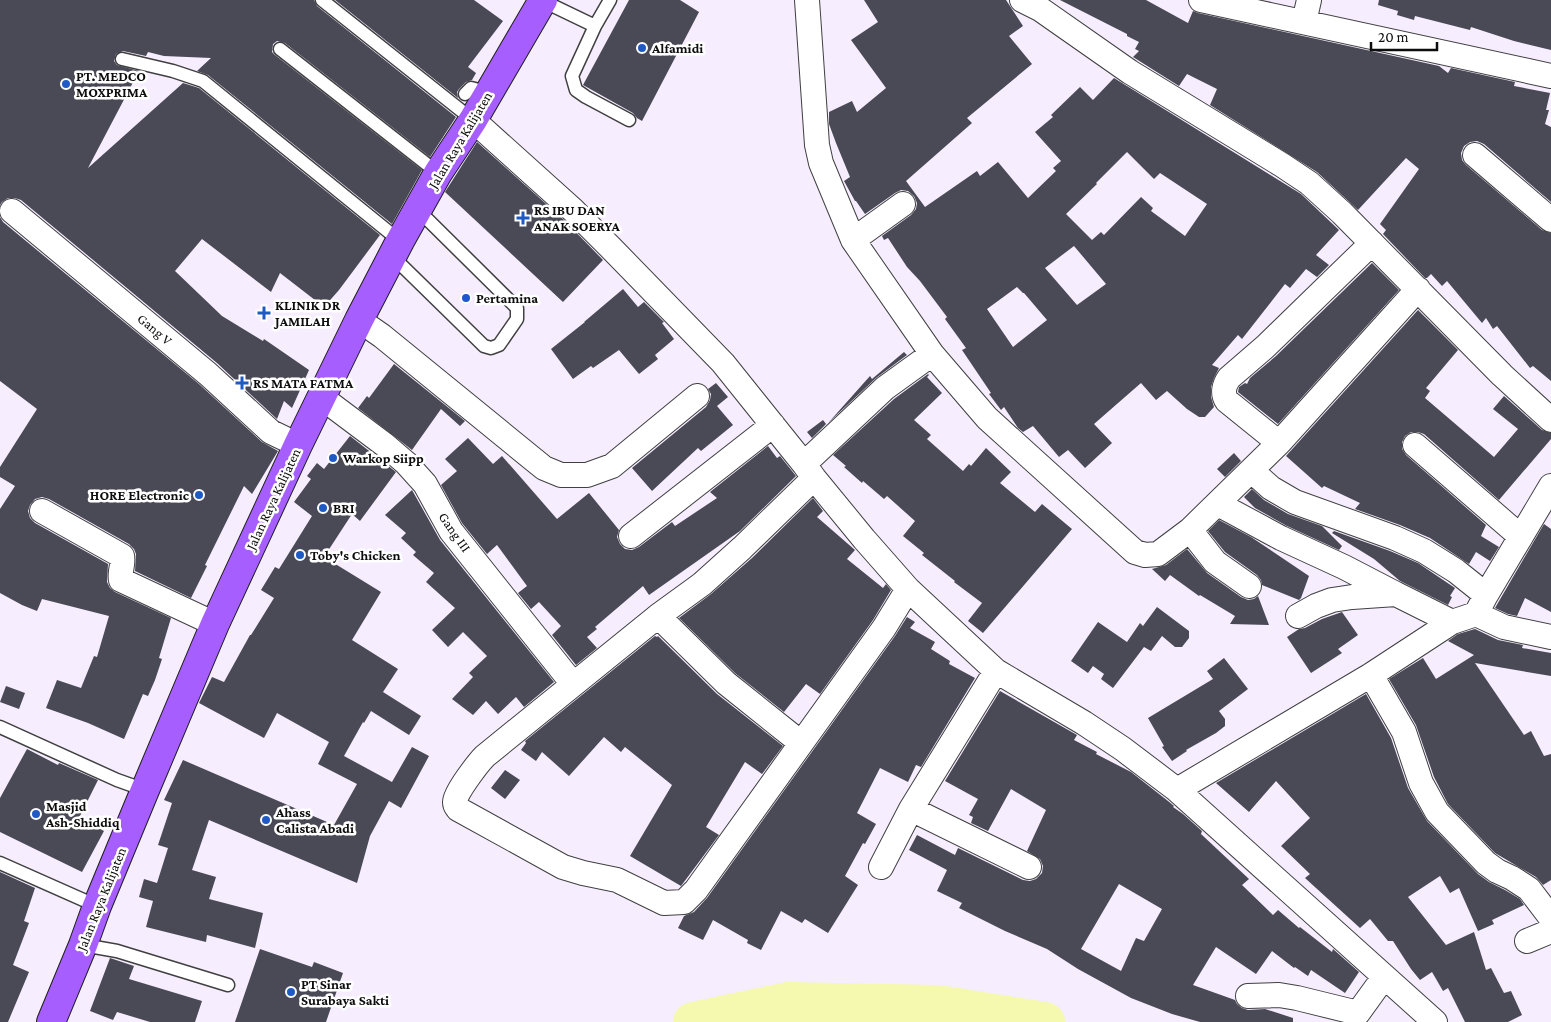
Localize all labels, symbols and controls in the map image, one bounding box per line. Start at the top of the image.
scale bar [1371,20,1437,52]
text: 20 m [1378,29,1409,45]
place label: Alfamidi [651,40,703,56]
marker: Alfamidi [636,42,648,54]
place label: PT. MEDCO MOXPRIMA [76,68,148,100]
marker: PT. MEDCO MOXPRIMA [60,78,72,90]
street label: Jalan Raya Kalijaten [424,88,496,194]
place label: RS IBU DAN ANAK SOERYA [533,202,620,234]
marker: RS IBU DAN ANAK SOERYA [516,211,530,225]
place label: Pertamina [476,290,538,306]
marker: Pertamina [460,292,472,304]
place label: KLINIK DR JAMILAH [273,297,341,329]
marker: KLINIK DR JAMILAH [257,306,271,320]
street label: Gang V [134,310,176,348]
place label: RS MATA FATMA [253,375,354,391]
marker: RS MATA FATMA [235,376,249,390]
street label: Jalan Raya Kalijaten [242,445,305,555]
place label: Warkop Siipp [342,450,424,466]
marker: Warkop Siipp [327,452,339,464]
place label: HORE Electronic [90,487,190,503]
marker: HORE Electronic [193,489,205,501]
place label: BRI [333,500,355,516]
marker: BRI [317,502,329,514]
street label: Gang III [436,509,474,555]
place label: Toby's Chicken [310,547,401,563]
marker: Toby's Chicken [294,549,306,561]
place label: Masjid Ash-Shiddiq [45,798,120,830]
place label: Ahass Calista Abadi [275,804,354,836]
marker: Masjid Ash-Shiddiq [30,808,42,820]
marker: Ahass Calista Abadi [260,814,272,826]
street label: Jalan Raya Kalijaten [72,844,130,955]
place label: PT Sinar Surabaya Sakti [301,976,389,1008]
marker: PT Sinar Surabaya Sakti [285,986,297,998]

